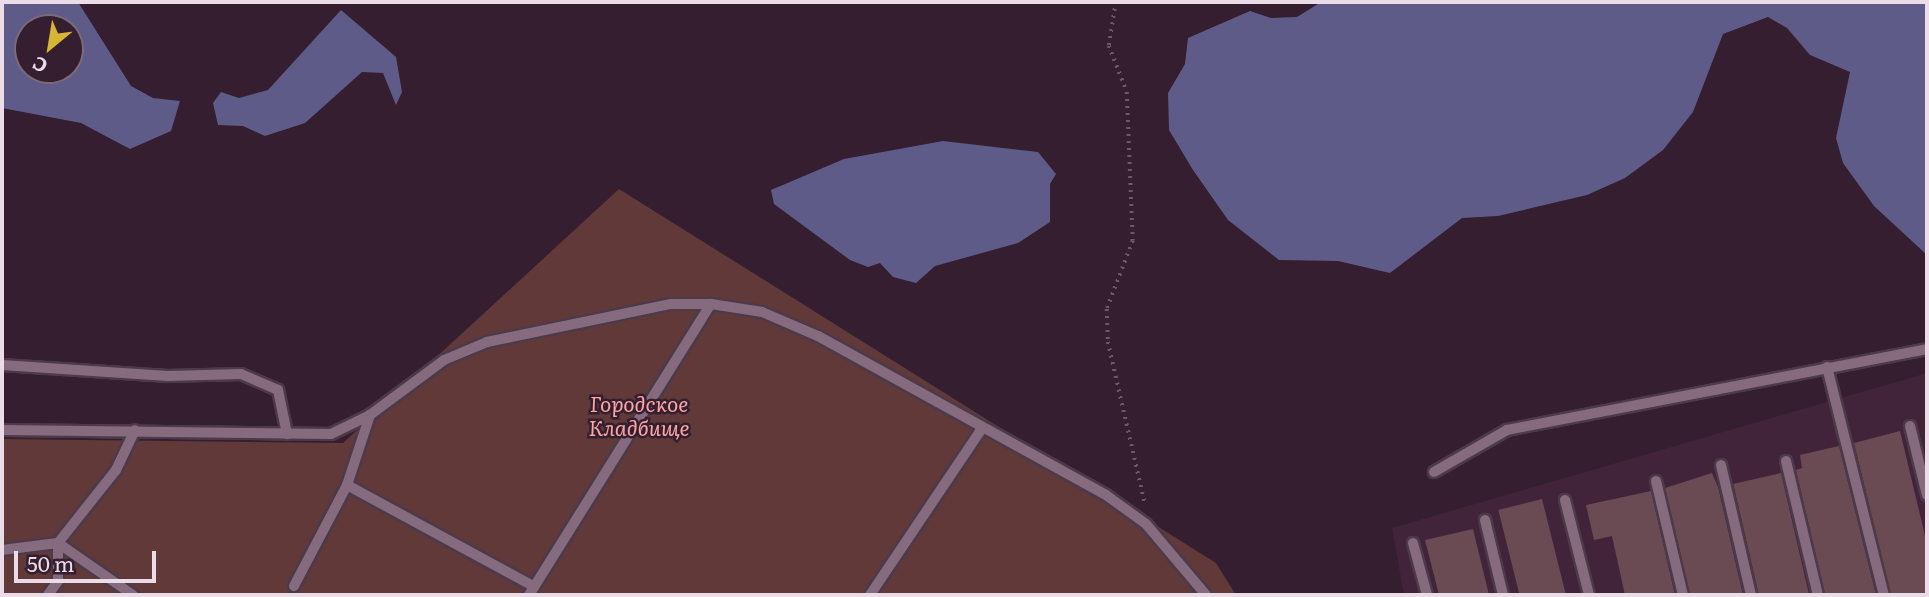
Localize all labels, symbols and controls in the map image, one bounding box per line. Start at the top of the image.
north arrow [14,14,84,84]
text: С [27,50,52,81]
park label: Городское Кладбище [589,390,689,440]
scale bar [18,538,159,582]
text: 50 m [27,547,74,578]

